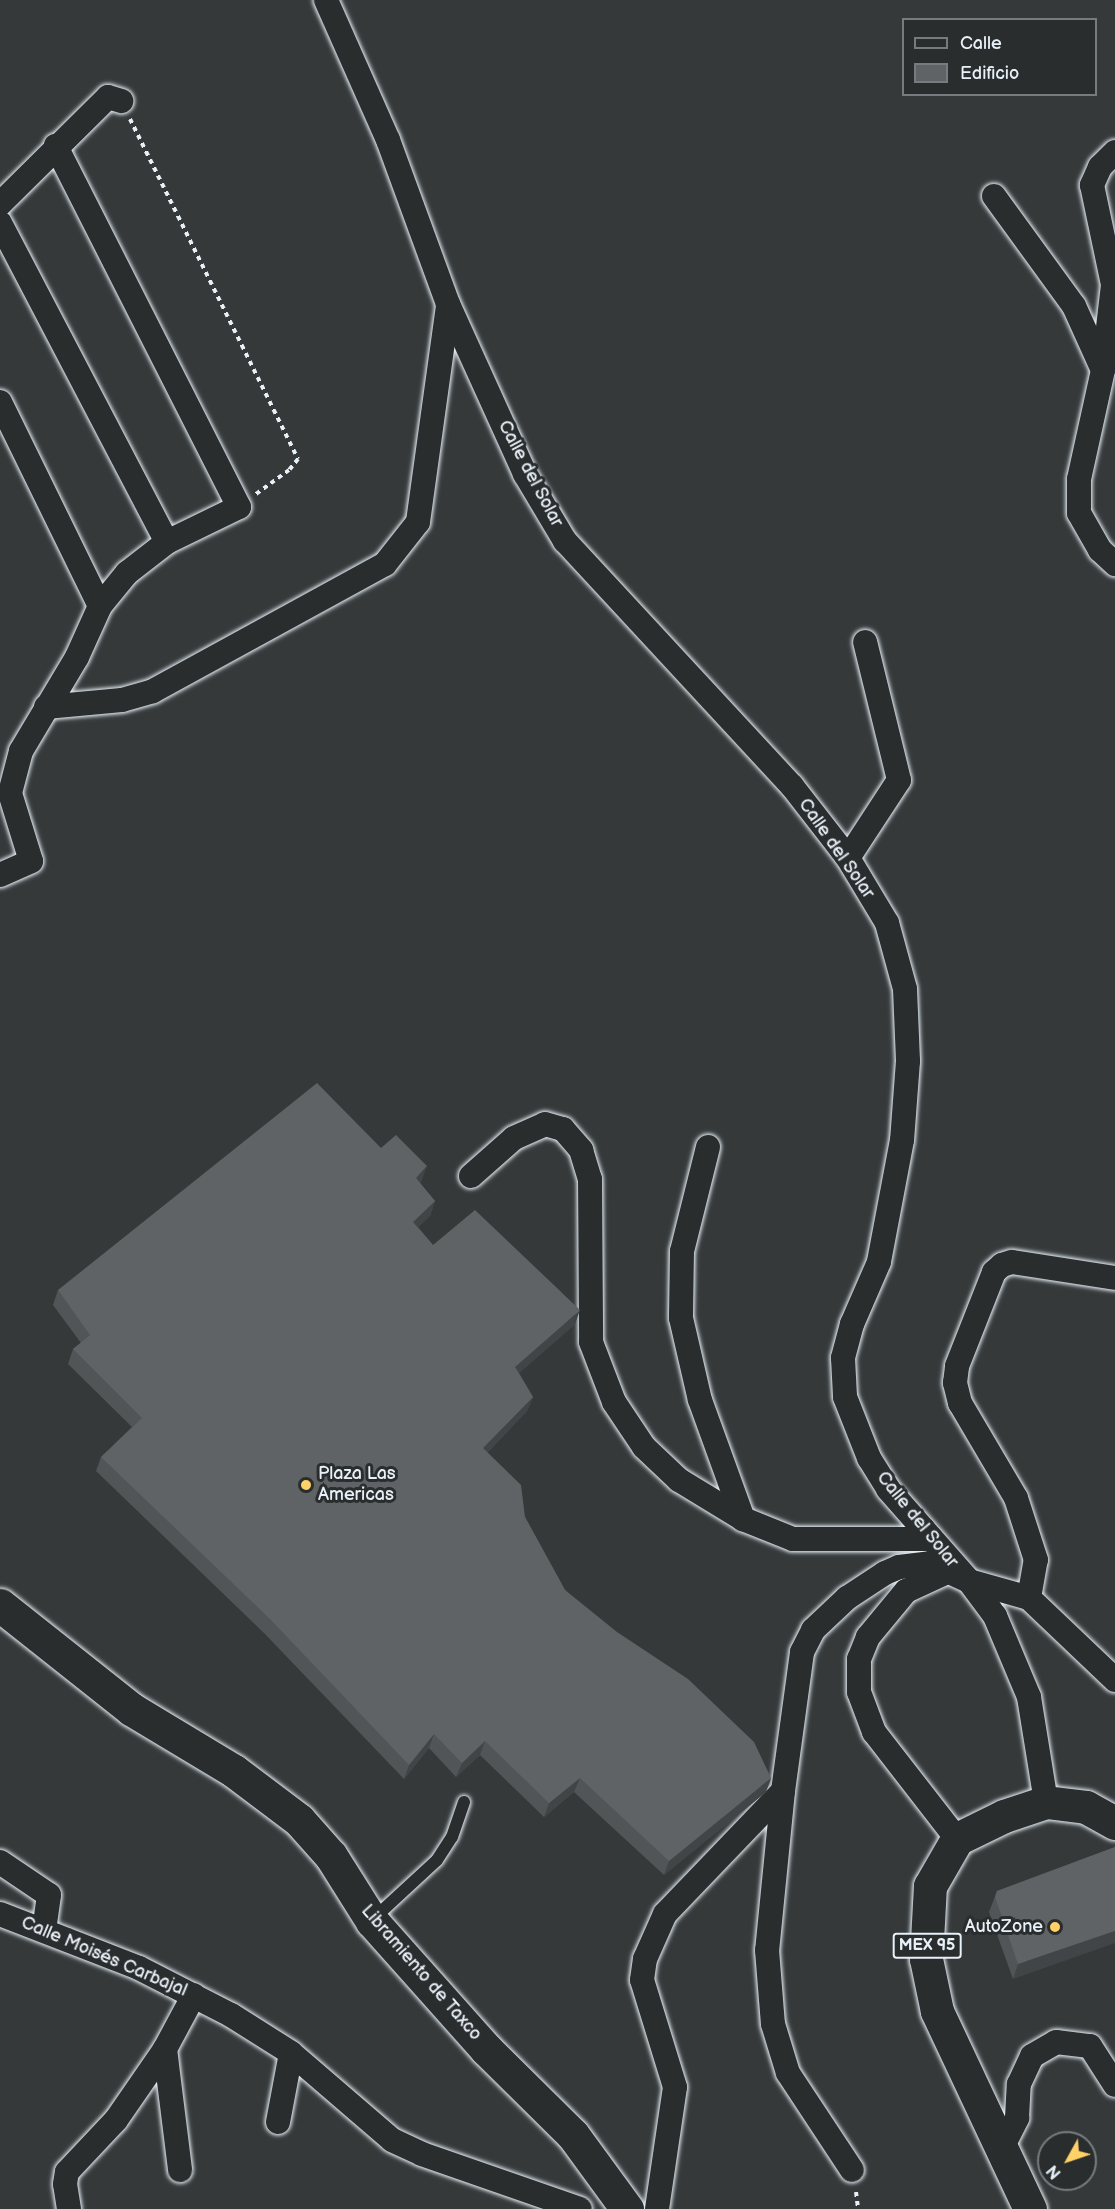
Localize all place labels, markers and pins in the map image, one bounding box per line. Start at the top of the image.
place label: Plaza Las Americas [318,1464,396,1506]
marker: Plaza Las Americas [299,1478,313,1492]
place label: AutoZone [965,1916,1043,1938]
marker: AutoZone [1048,1920,1062,1934]

